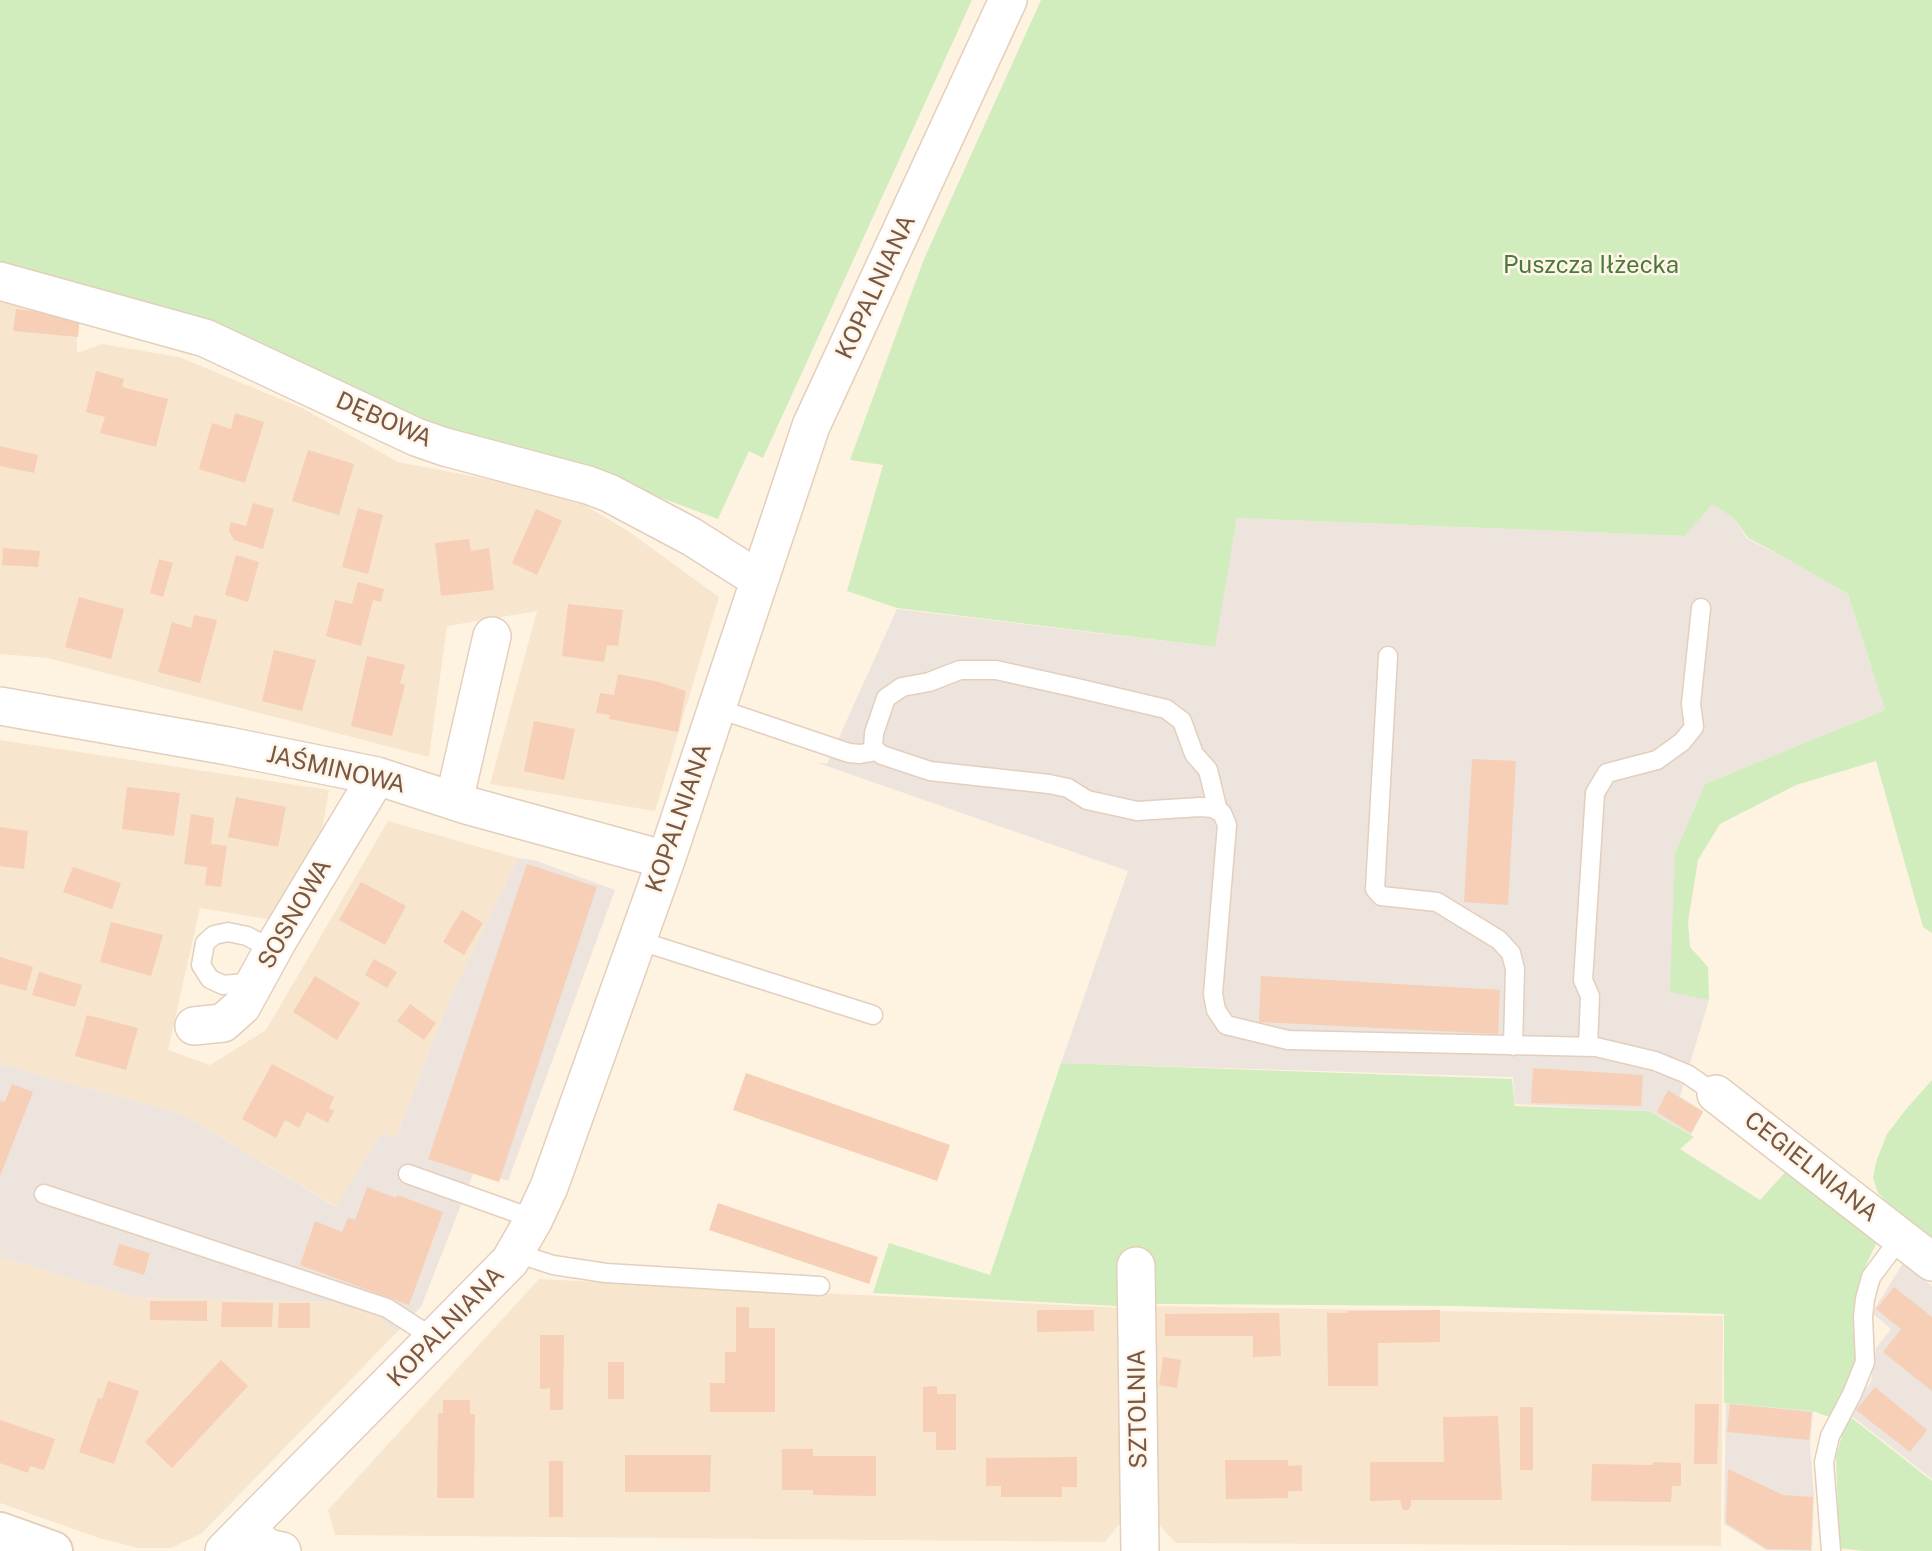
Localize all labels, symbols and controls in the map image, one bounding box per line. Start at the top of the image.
street label: KOPALNIANA [830,210,922,364]
park label: Puszcza Iłżecka [1503,252,1679,280]
street label: DĘBOWA [331,386,437,454]
street label: JAŚMINOWA [264,740,408,800]
street label: KOPALNIANA [640,740,718,896]
street label: SOSNOWA [252,854,338,974]
street label: CEGIELNIANA [1738,1106,1884,1228]
street label: KOPALNIANA [382,1261,510,1393]
street label: SZTOLNIA [1123,1349,1153,1469]

